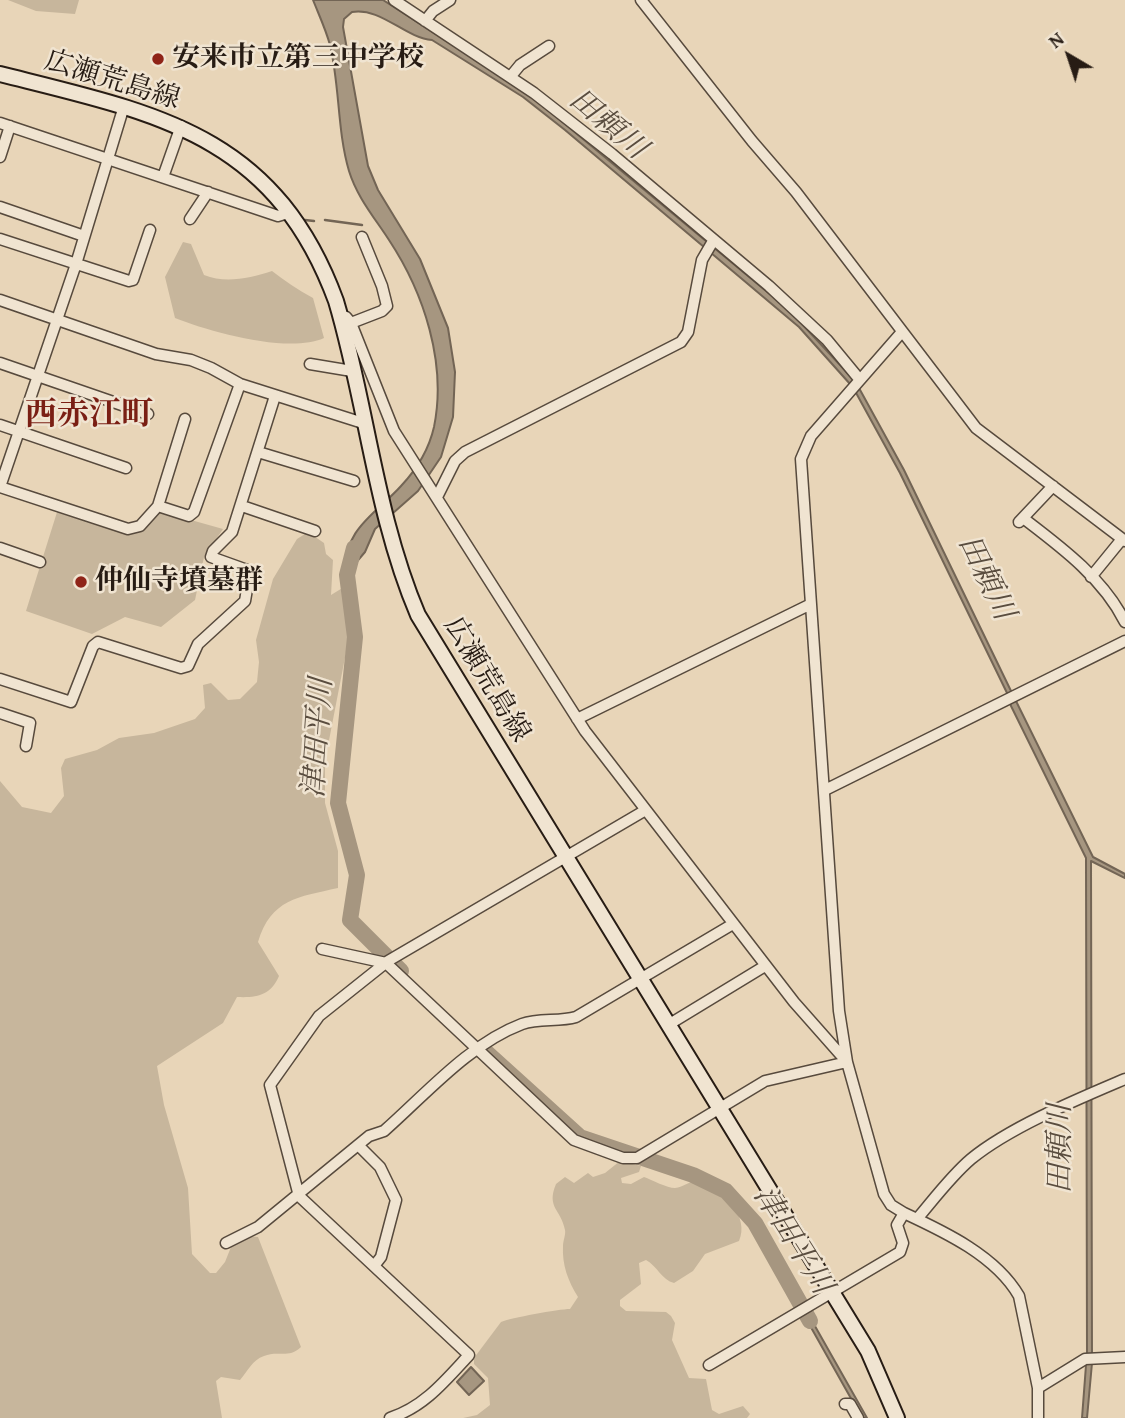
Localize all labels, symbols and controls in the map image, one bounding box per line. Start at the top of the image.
north arrow [1034,21,1104,91]
text: N [1042,25,1070,55]
place label: 安来市立第三中学校 [172,42,424,76]
street label: 広瀬荒島線 [40,44,184,118]
marker: 安来市立第三中学校 [150,51,166,67]
water label: 田頼川 [561,82,653,168]
district label: 西赤江町 [25,397,153,435]
water label: 田頼川 [949,530,1021,626]
place label: 仲仙寺墳墓群 [95,565,263,599]
marker: 仲仙寺墳墓群 [73,574,89,590]
street label: 広瀬荒島線 [436,611,536,749]
water label: 津田平川 [297,677,341,799]
water label: 田頼川 [1043,1104,1079,1194]
water label: 津田平川 [745,1181,839,1301]

